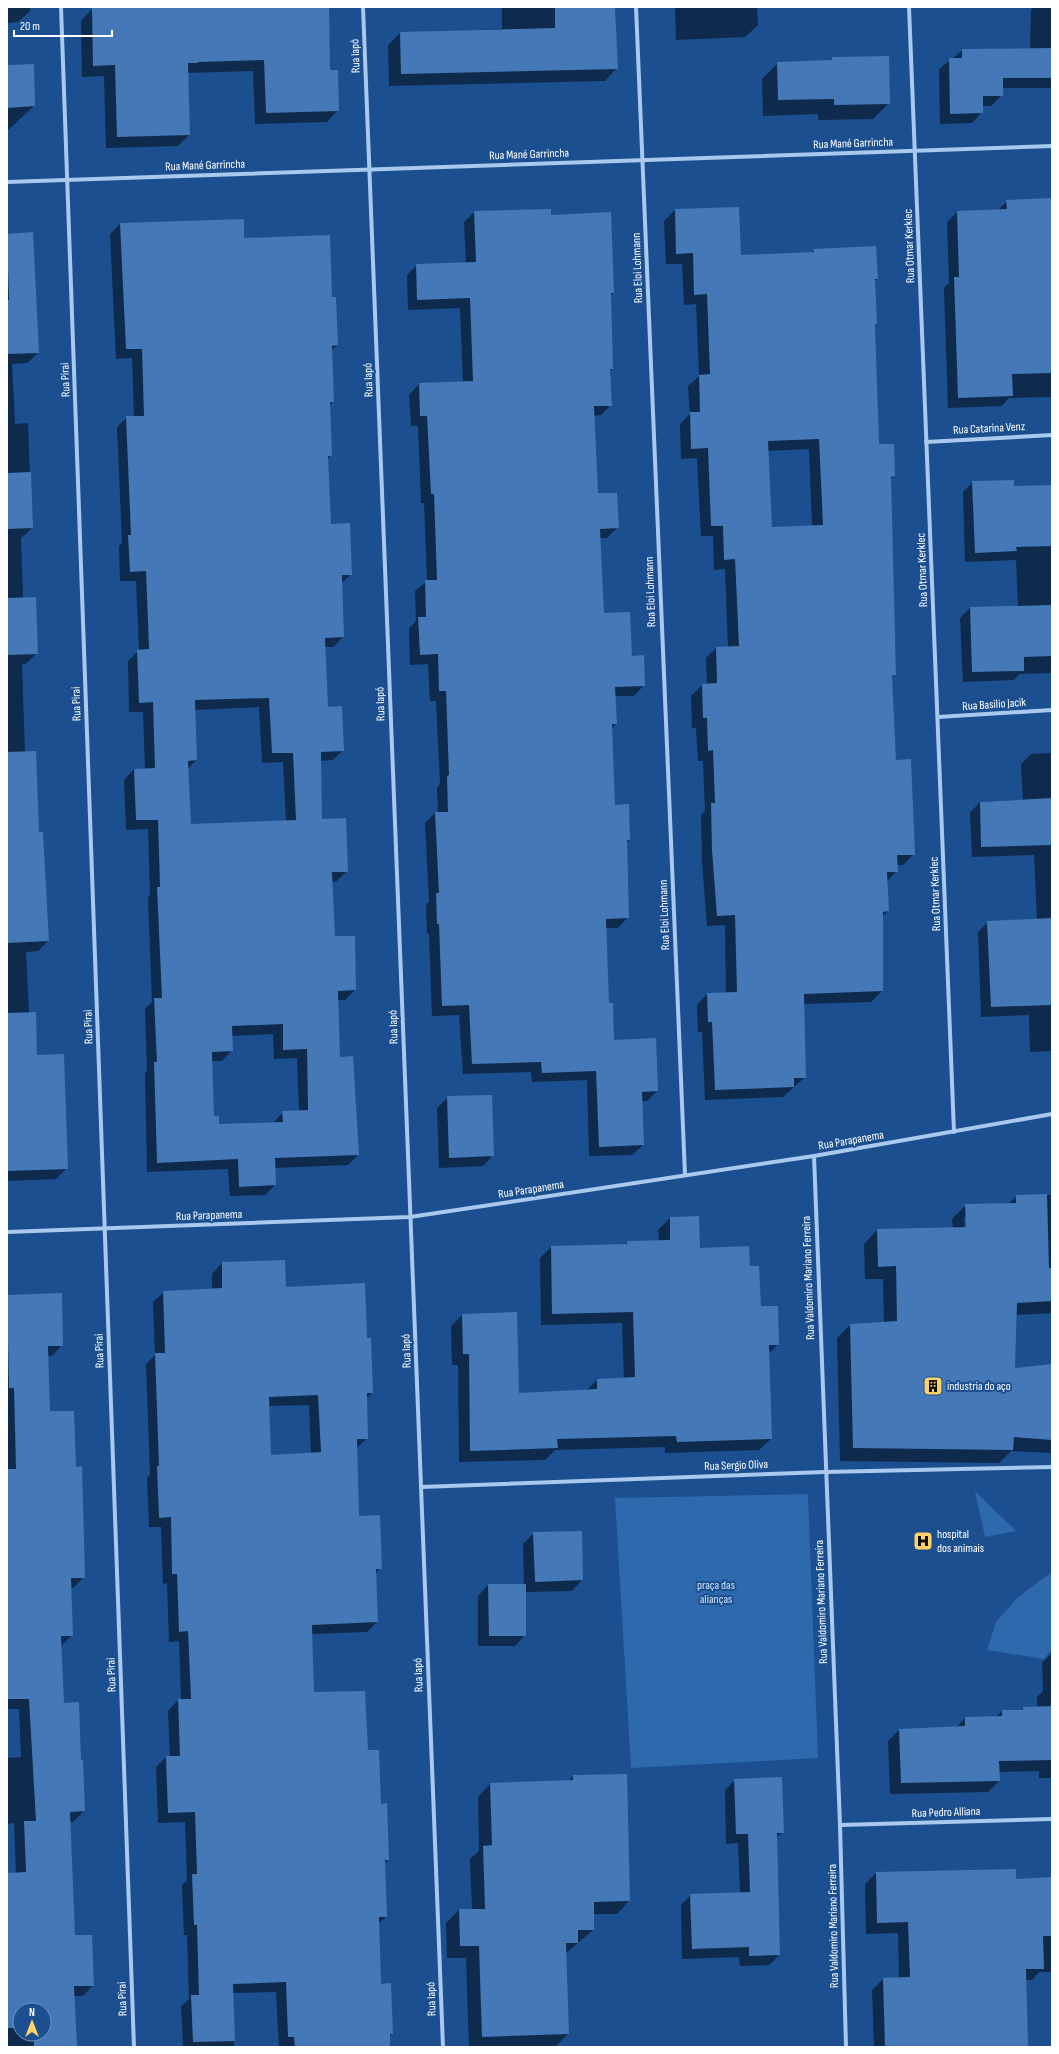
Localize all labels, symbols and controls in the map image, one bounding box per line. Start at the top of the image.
scale bar [14,12,112,38]
text: 20 m [20,19,40,34]
street label: Rua Iapó [347,39,364,73]
street label: Rua Mané Garrincha [813,135,894,152]
street label: Rua Mané Garrincha [489,146,570,163]
street label: Rua Mané Garrincha [165,157,246,174]
street label: Rua Otmar Kerklec [901,208,918,283]
street label: Rua Eloi Lohmann [629,233,646,303]
street label: Rua Pirai [57,362,74,397]
street label: Rua Iapó [360,363,377,397]
street label: Rua Catarina Venz [953,419,1026,438]
street label: Rua Otmar Kerklec [914,532,931,607]
street label: Rua Eloi Lohmann [642,557,659,627]
street label: Rua Pirai [68,686,85,721]
street label: Rua Iapó [372,687,389,721]
street label: Rua Basilio Jacik [962,695,1027,714]
street label: Rua Otmar Kerklec [927,856,944,931]
street label: Rua Eloi Lohmann [656,880,673,950]
street label: Rua Pirai [80,1009,97,1044]
street label: Rua Iapó [385,1010,402,1044]
street label: Rua Parapanema [817,1127,885,1154]
street label: Rua Parapanema [497,1177,565,1202]
street label: Rua Parapanema [176,1207,243,1224]
street label: Rua Valdomiro Mariano Ferreira [799,1215,818,1340]
street label: Rua Pirai [91,1333,108,1368]
street label: Rua Iapó [398,1334,415,1368]
building icon: industria do aço [922,1375,944,1397]
place label: industria do aço [947,1379,1011,1394]
street label: Rua Sergio Oliva [704,1457,769,1474]
place label: hospital dos animais [937,1527,984,1556]
hospital icon: hospital dos animais [912,1530,934,1552]
street label: Rua Valdomiro Mariano Ferreira [812,1539,831,1664]
park label: praça das alianças [697,1578,735,1607]
street label: Rua Pirai [103,1657,120,1692]
street label: Rua Iapó [410,1658,427,1692]
street label: Rua Pedro Alliana [911,1804,981,1821]
street label: Rua Valdomiro Mariano Ferreira [825,1864,842,1988]
street label: Rua Pirai [114,1981,131,2016]
street label: Rua Iapó [423,1982,440,2016]
north arrow [12,2002,52,2042]
text: N [29,2006,35,2019]

